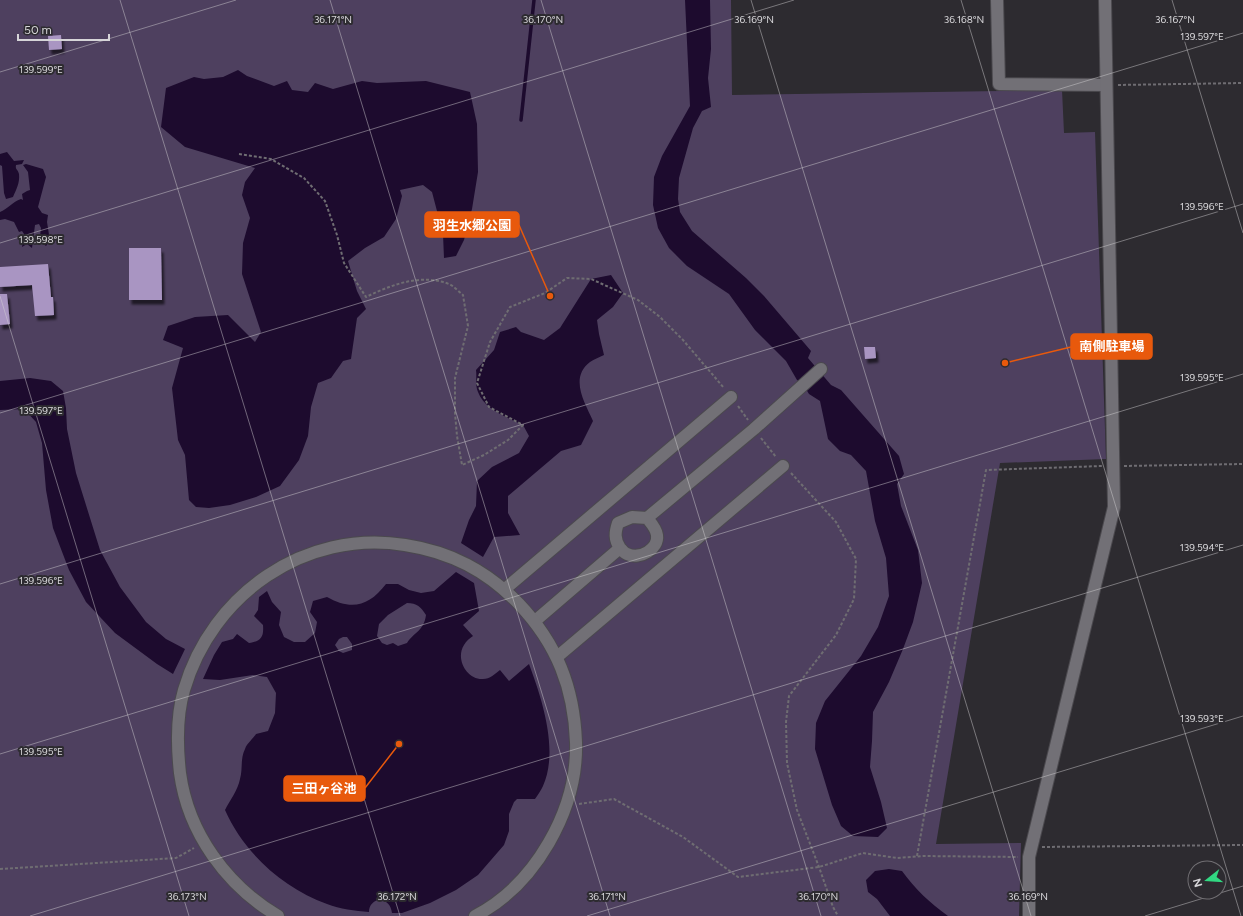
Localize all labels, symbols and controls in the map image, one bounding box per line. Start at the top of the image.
text: 36.171°N [314,13,352,26]
text: 36.170°N [523,13,563,26]
text: 36.169°N [734,13,774,26]
text: 36.168°N [944,13,984,26]
text: 36.167°N [1155,13,1195,26]
scale bar [18,16,109,42]
text: 50 m [24,23,52,37]
text: 139.597°E [1180,30,1224,43]
text: 139.599°E [19,63,63,76]
text: 139.596°E [1180,200,1224,213]
callout: 羽生水郷公園 [425,212,519,237]
text: 羽生水郷公園 [433,218,511,233]
text: 139.598°E [19,233,63,246]
callout: 南側駐車場 [1071,334,1152,359]
text: 南側駐車場 [1079,339,1145,354]
text: 139.595°E [1180,371,1224,384]
text: 139.597°E [19,404,63,417]
text: 139.594°E [1180,541,1224,554]
text: 139.596°E [19,574,63,587]
text: 139.593°E [1180,712,1224,725]
text: 139.595°E [19,745,63,758]
callout: 三田ヶ谷池 [284,776,365,801]
text: 三田ヶ谷池 [291,781,357,796]
north arrow [1187,860,1227,900]
text: N [1190,877,1205,889]
text: 36.173°N [167,890,207,903]
text: 36.172°N [377,890,417,903]
text: 36.171°N [588,890,626,903]
text: 36.170°N [798,890,838,903]
text: 36.169°N [1008,890,1048,903]

